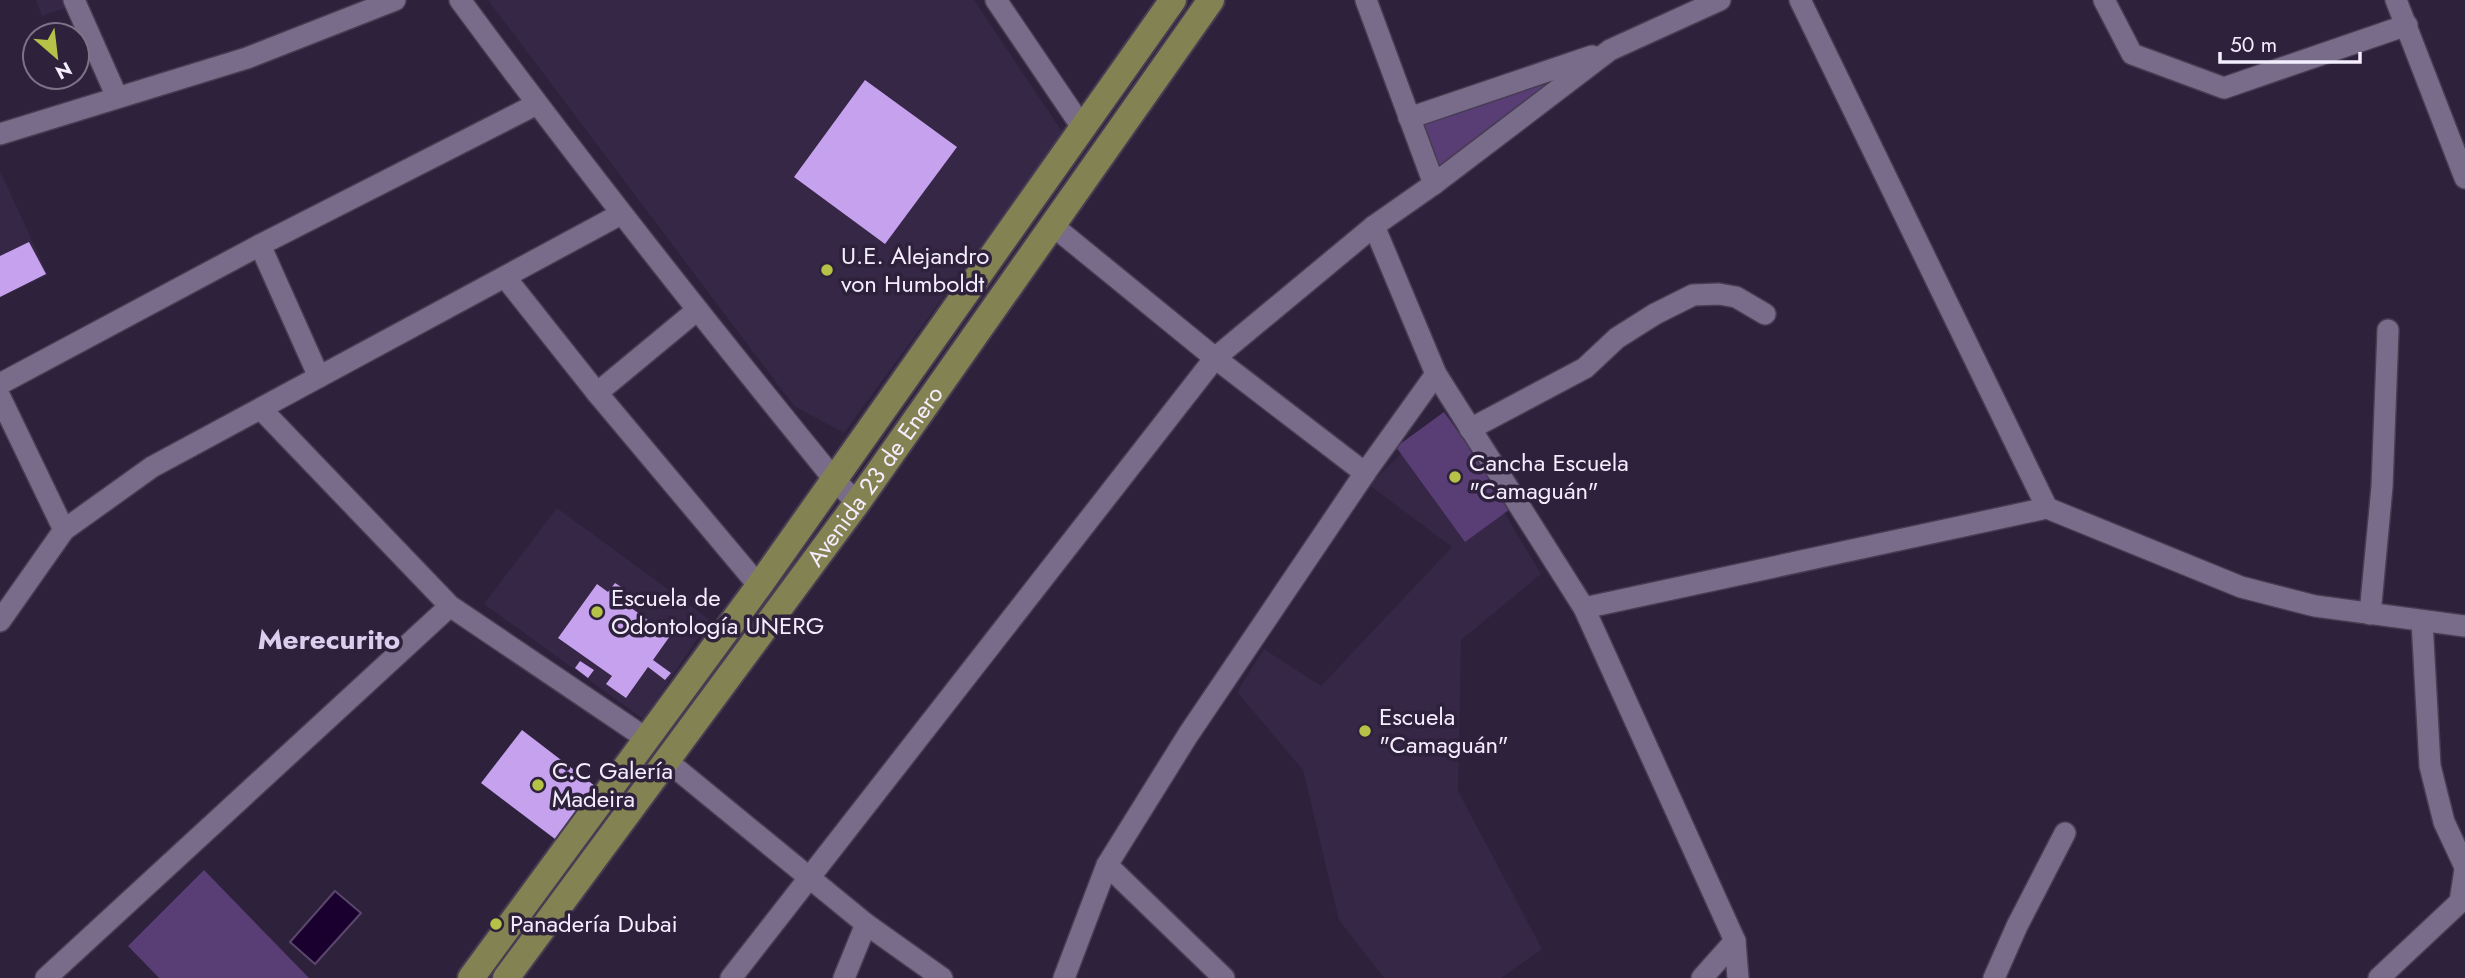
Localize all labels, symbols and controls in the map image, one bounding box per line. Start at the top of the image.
north arrow [21,21,91,91]
scale bar [2220,21,2360,65]
text: 50 m [2230,30,2277,60]
text: N [51,55,77,86]
place label: U.E. Alejandro von Humboldt [841,238,989,301]
marker: U.E. Alejandro von Humboldt [819,262,835,278]
street label: Avenida 23 de Enero [798,378,951,573]
place label: Cancha Escuela "Camaguán" [1469,445,1629,508]
marker: Cancha Escuela "Camaguán" [1447,469,1463,485]
place label: Escuela de Odontología UNERG [611,580,824,643]
marker: Escuela de Odontología UNERG [589,604,605,620]
district label: Merecurito [258,619,400,660]
place label: Escuela "Camaguán" [1379,699,1509,762]
marker: Escuela "Camaguán" [1357,723,1373,739]
place label: C.C Galería Madeira [552,753,673,816]
marker: C.C Galería Madeira [530,777,546,793]
place label: Panadería Dubai [510,906,678,941]
marker: Panadería Dubai [488,916,504,932]

